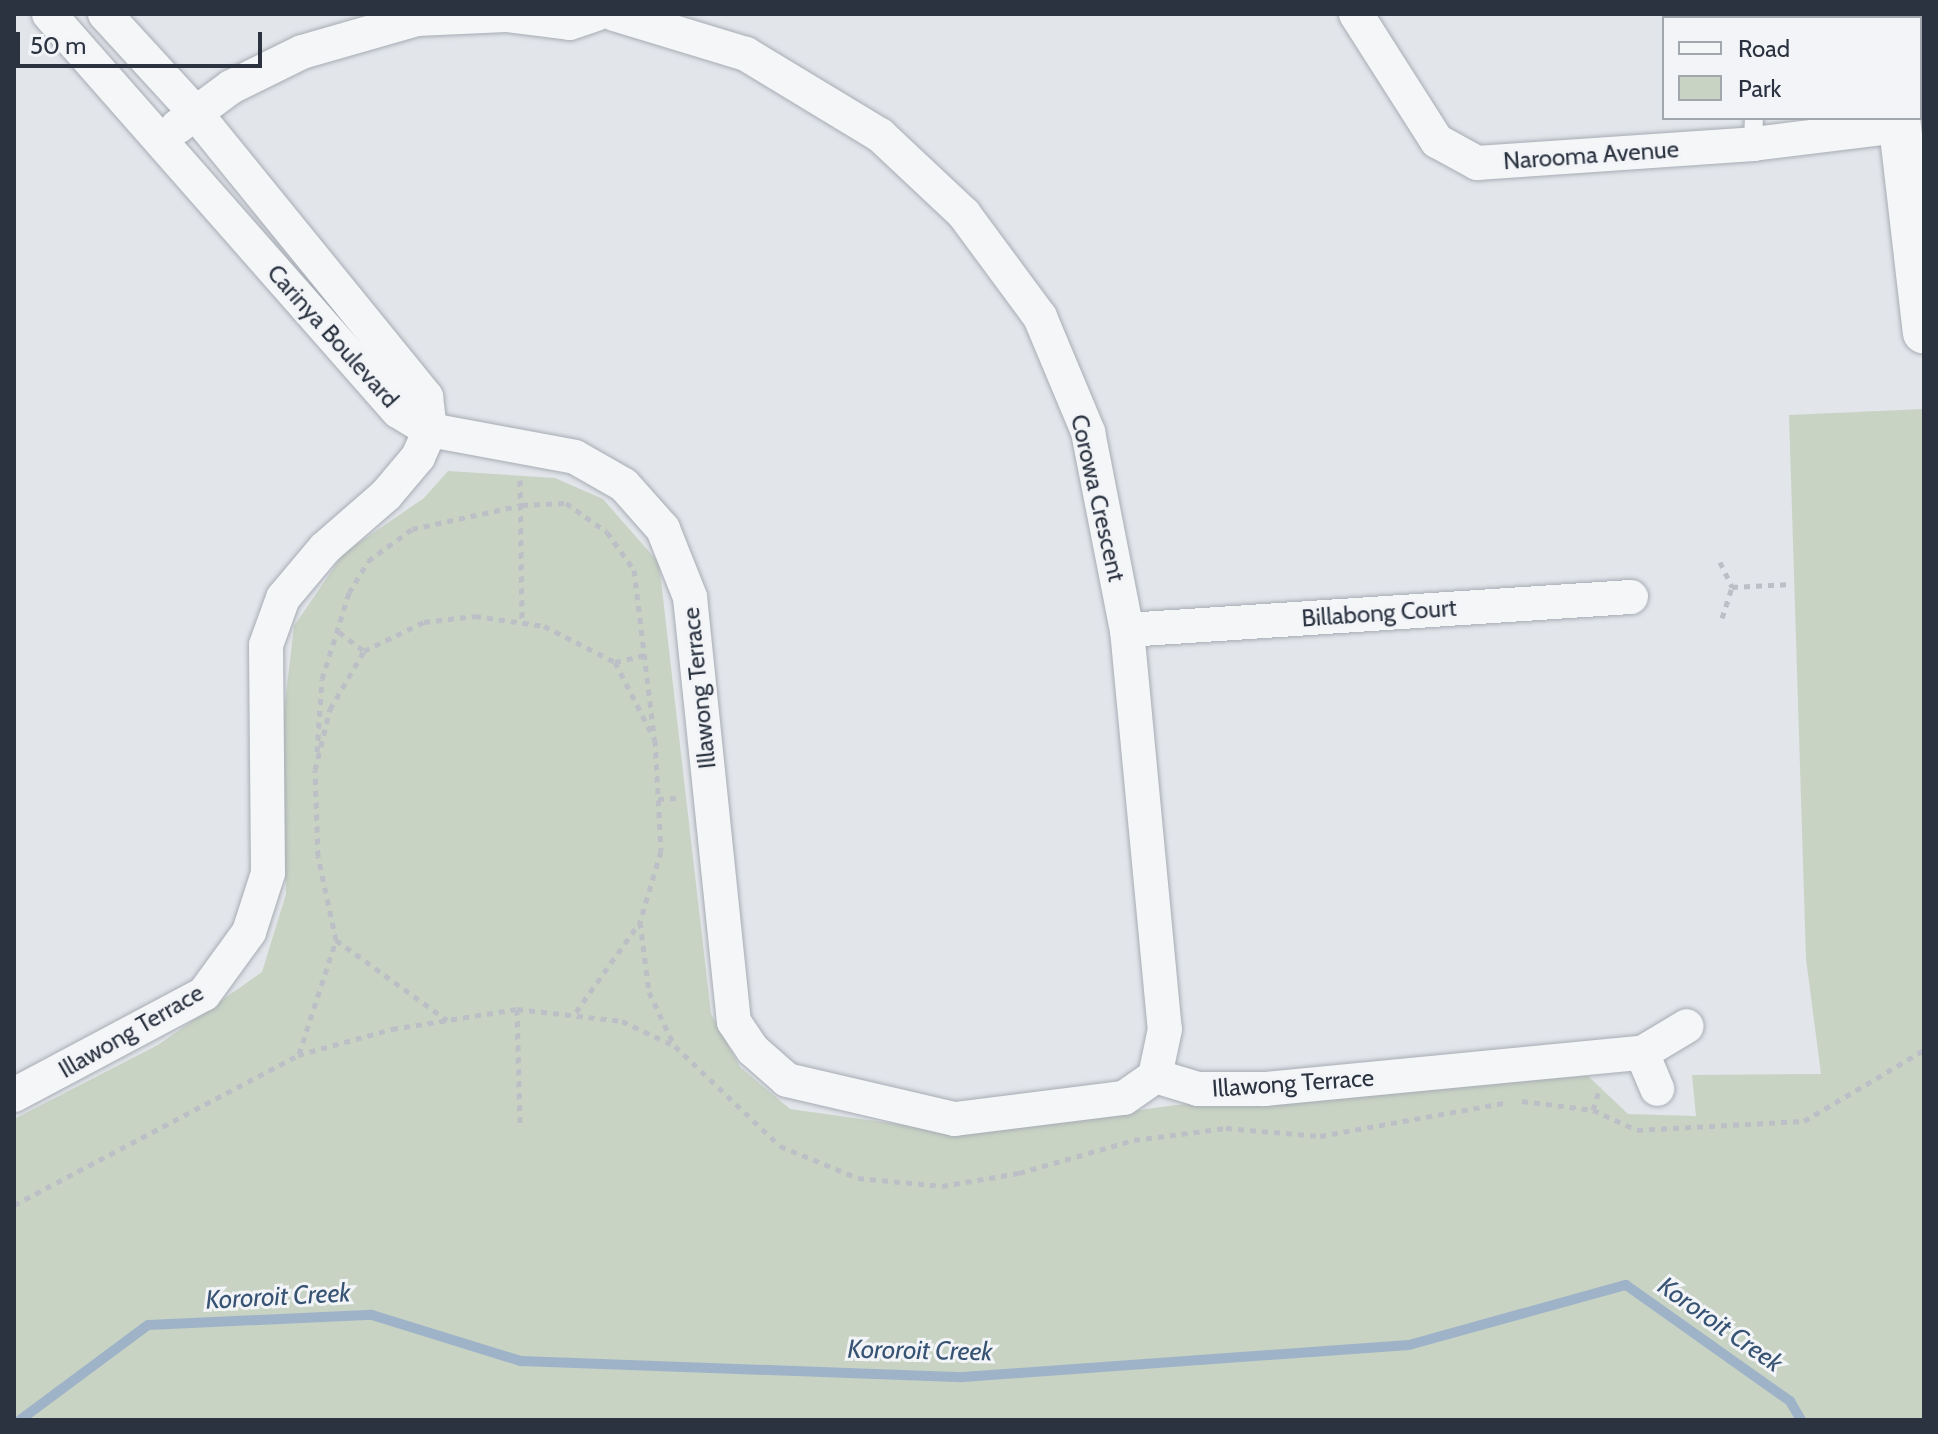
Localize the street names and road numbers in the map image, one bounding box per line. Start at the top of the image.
street label: Narooma Avenue [1502,134,1680,176]
street label: Carinya Boulevard [261,259,405,413]
street label: Corowa Crescent [1065,412,1131,584]
street label: Billabong Court [1301,593,1457,633]
street label: Illawong Terrace [676,606,722,770]
street label: Illawong Terrace [53,978,209,1084]
street label: Illawong Terrace [1211,1063,1375,1103]

